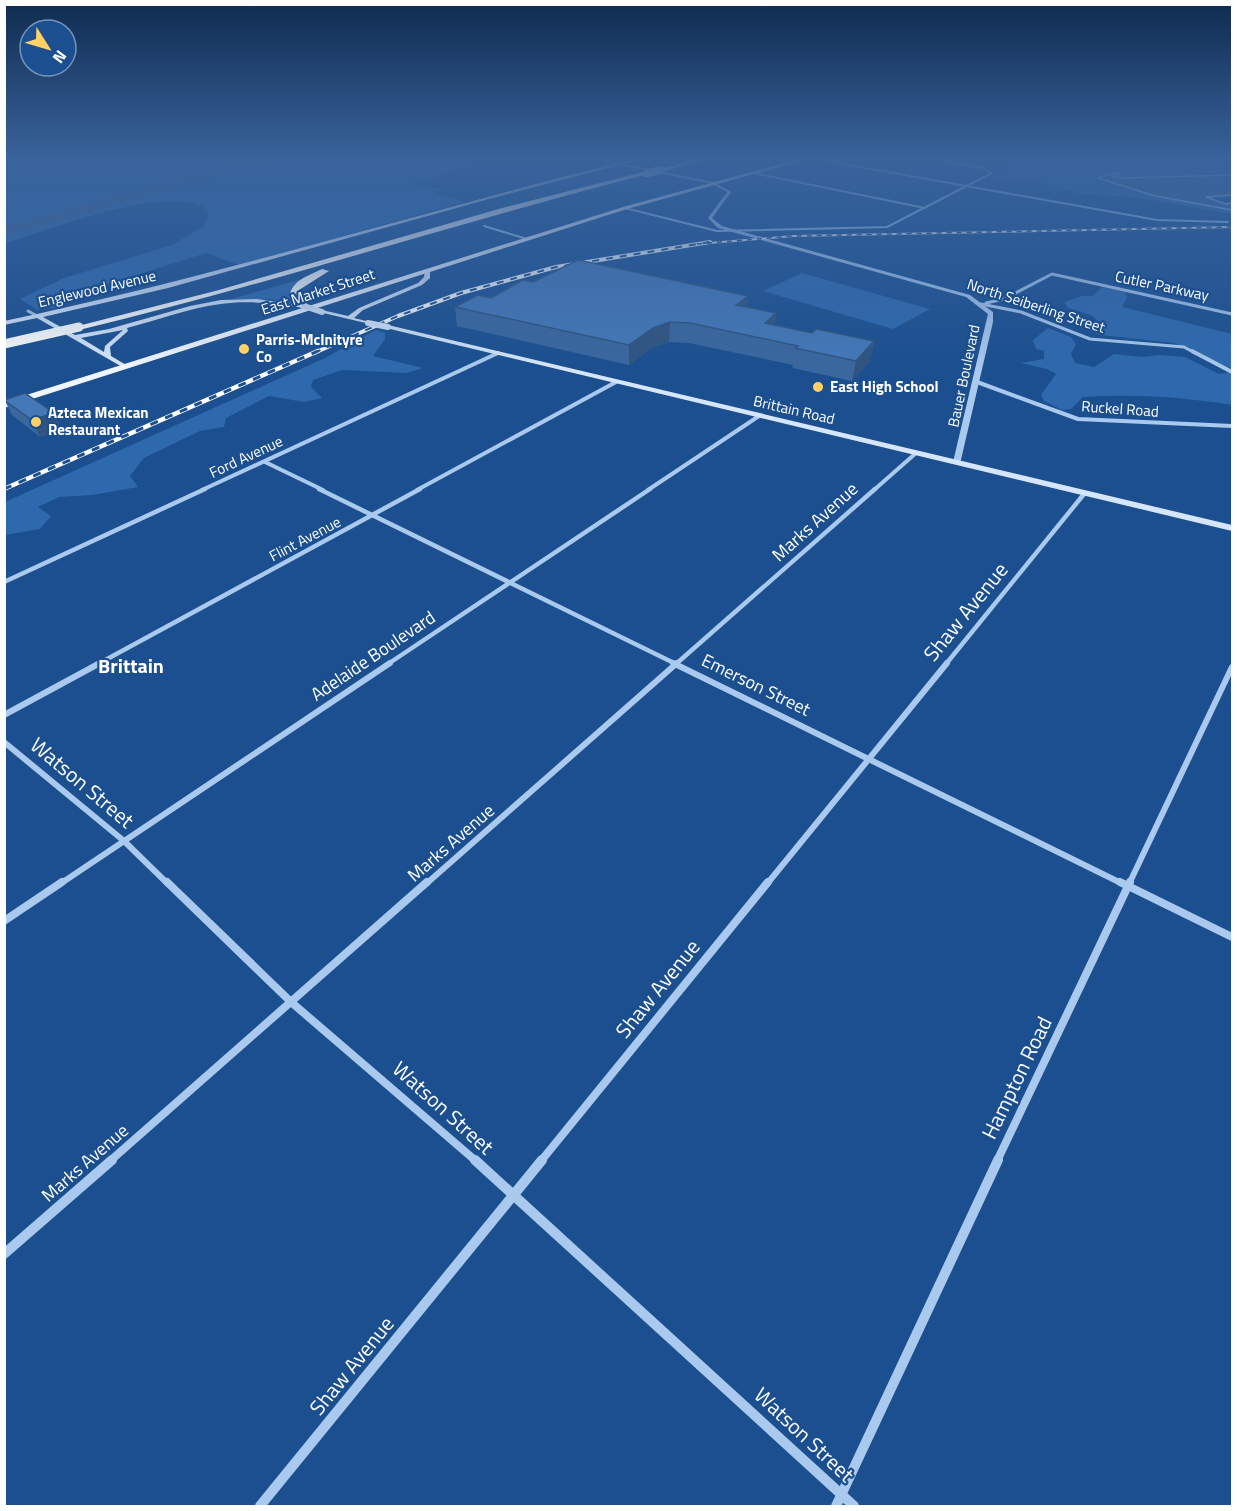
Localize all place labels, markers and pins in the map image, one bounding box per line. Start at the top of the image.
place label: Parris-McInityre Co [256,328,363,368]
marker: Parris-McInityre Co [237,342,251,356]
place label: East High School [830,375,939,398]
marker: East High School [811,380,825,394]
place label: Azteca Mexican Restaurant [48,401,149,441]
marker: Azteca Mexican Restaurant [29,415,43,429]

